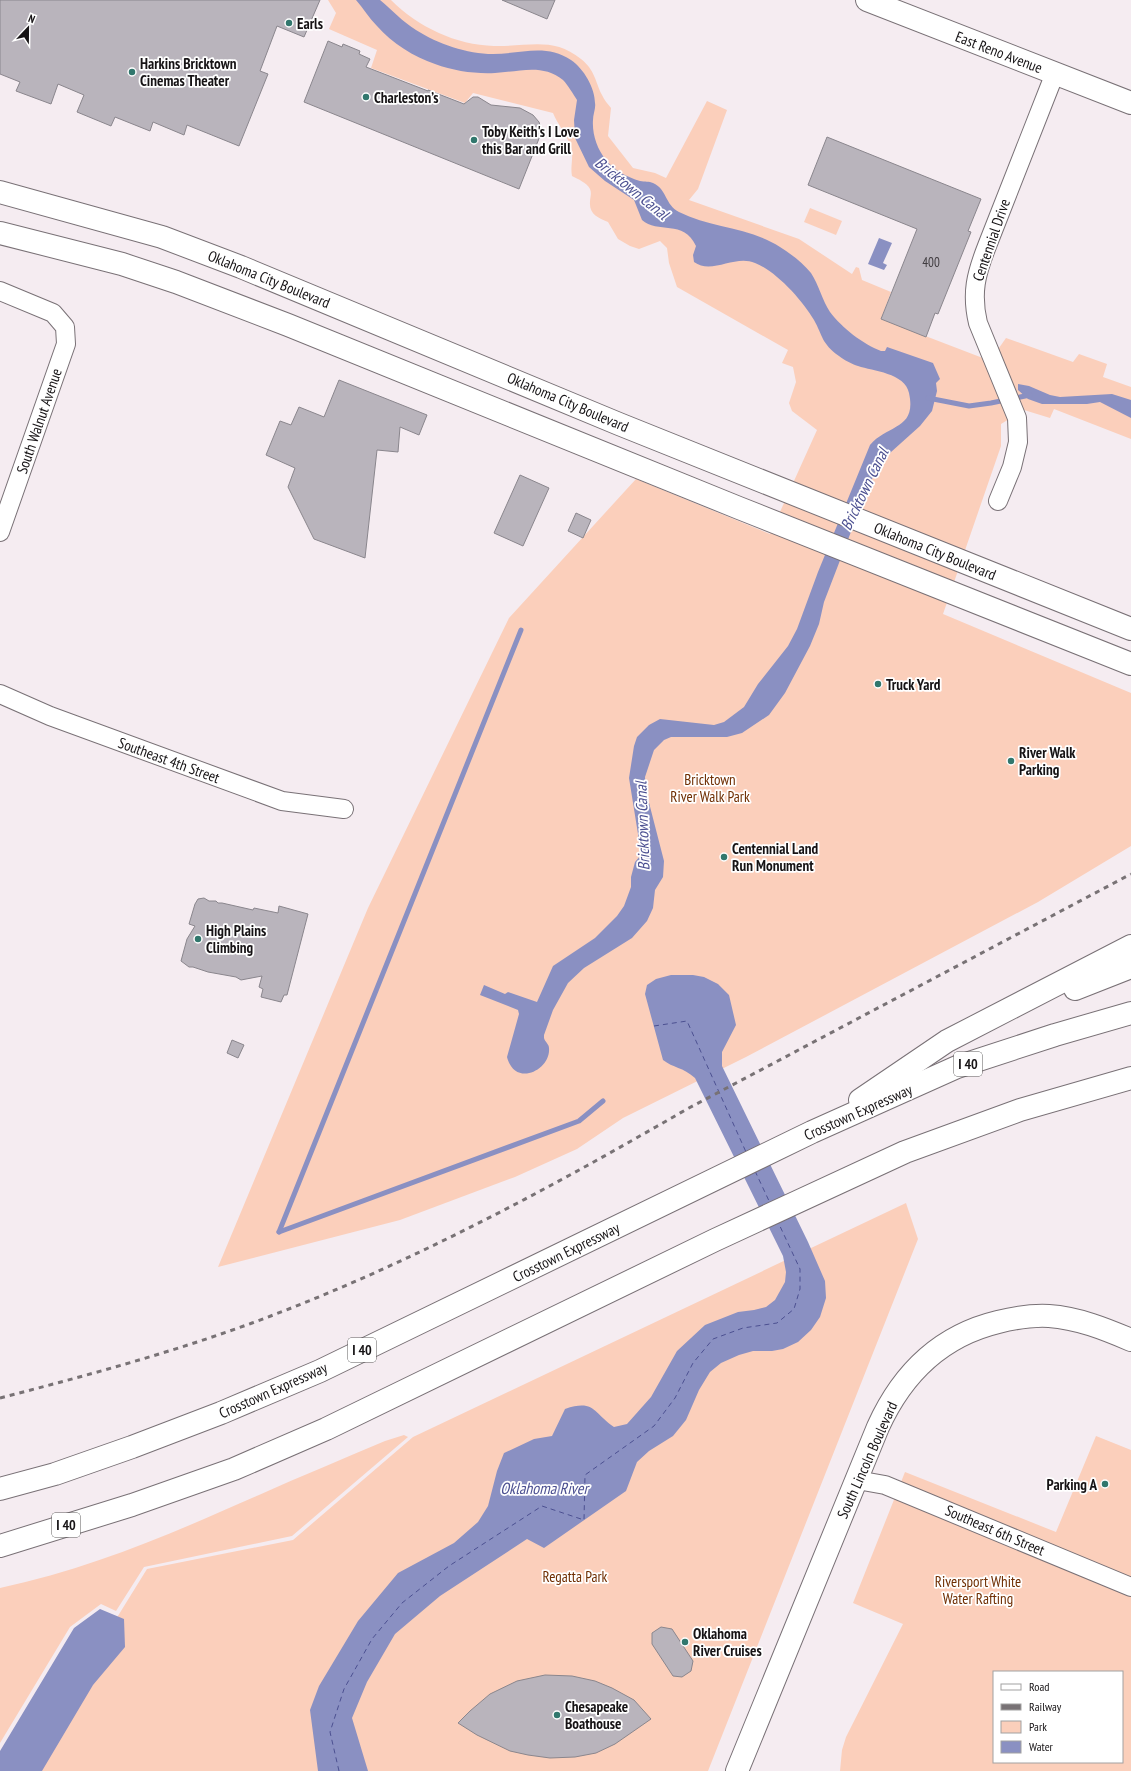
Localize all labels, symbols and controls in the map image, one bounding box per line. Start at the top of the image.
north arrow [8,8,48,48]
text: N [26,11,37,26]
place label: Earls [297,14,323,33]
marker: Earls [284,18,294,28]
street label: East Reno Avenue [953,27,1045,77]
place label: Harkins Bricktown Cinemas Theater [140,54,237,90]
marker: Harkins Bricktown Cinemas Theater [127,67,137,77]
place label: Charleston’s [374,88,438,107]
marker: Charleston’s [361,92,371,102]
place label: Toby Keith's I Love this Bar and Grill [482,122,580,158]
marker: Toby Keith's I Love this Bar and Grill [469,135,479,145]
water label: Bricktown Canal [591,152,674,225]
street label: Centennial Drive [968,196,1014,284]
street label: Oklahoma City Boulevard [205,246,333,312]
house number: 400 [922,254,940,271]
street label: South Walnut Avenue [12,366,66,476]
street label: Oklahoma City Boulevard [504,368,632,436]
water label: Bricktown Canal [836,444,893,533]
street label: Oklahoma City Boulevard [871,518,999,584]
place label: Truck Yard [886,675,941,694]
marker: Truck Yard [873,679,883,689]
street label: Southeast 4th Street [116,733,222,787]
place label: River Walk Parking [1019,743,1076,779]
marker: River Walk Parking [1006,756,1016,766]
park label: Bricktown River Walk Park [670,770,750,806]
water label: Bricktown Canal [630,780,654,871]
place label: Centennial Land Run Monument [732,839,818,875]
marker: Centennial Land Run Monument [719,852,729,862]
place label: High Plains Climbing [206,921,266,957]
marker: High Plains Climbing [193,934,203,944]
road number: I 40 [954,1052,982,1076]
street label: Crosstown Expressway [801,1079,915,1144]
street label: Crosstown Expressway [510,1218,623,1286]
road number: I 40 [348,1338,376,1362]
street label: Crosstown Expressway [216,1357,330,1422]
street label: South Lincoln Boulevard [833,1399,901,1521]
place label: Parking A [1047,1475,1097,1494]
water label: Oklahoma River [500,1478,590,1498]
marker: Parking A [1100,1479,1110,1489]
street label: Southeast 6th Street [942,1500,1048,1560]
road number: I 40 [52,1513,80,1537]
park label: Regatta Park [543,1567,608,1586]
park label: Riversport White Water Rafting [935,1572,1021,1608]
place label: Oklahoma River Cruises [693,1624,762,1660]
marker: Oklahoma River Cruises [680,1637,690,1647]
legend [993,1671,1123,1763]
text: Road [1029,1679,1049,1694]
place label: Chesapeake Boathouse [565,1697,628,1733]
text: Railway [1029,1699,1062,1714]
marker: Chesapeake Boathouse [552,1710,562,1720]
text: Park [1029,1719,1047,1734]
text: Water [1029,1739,1054,1754]

